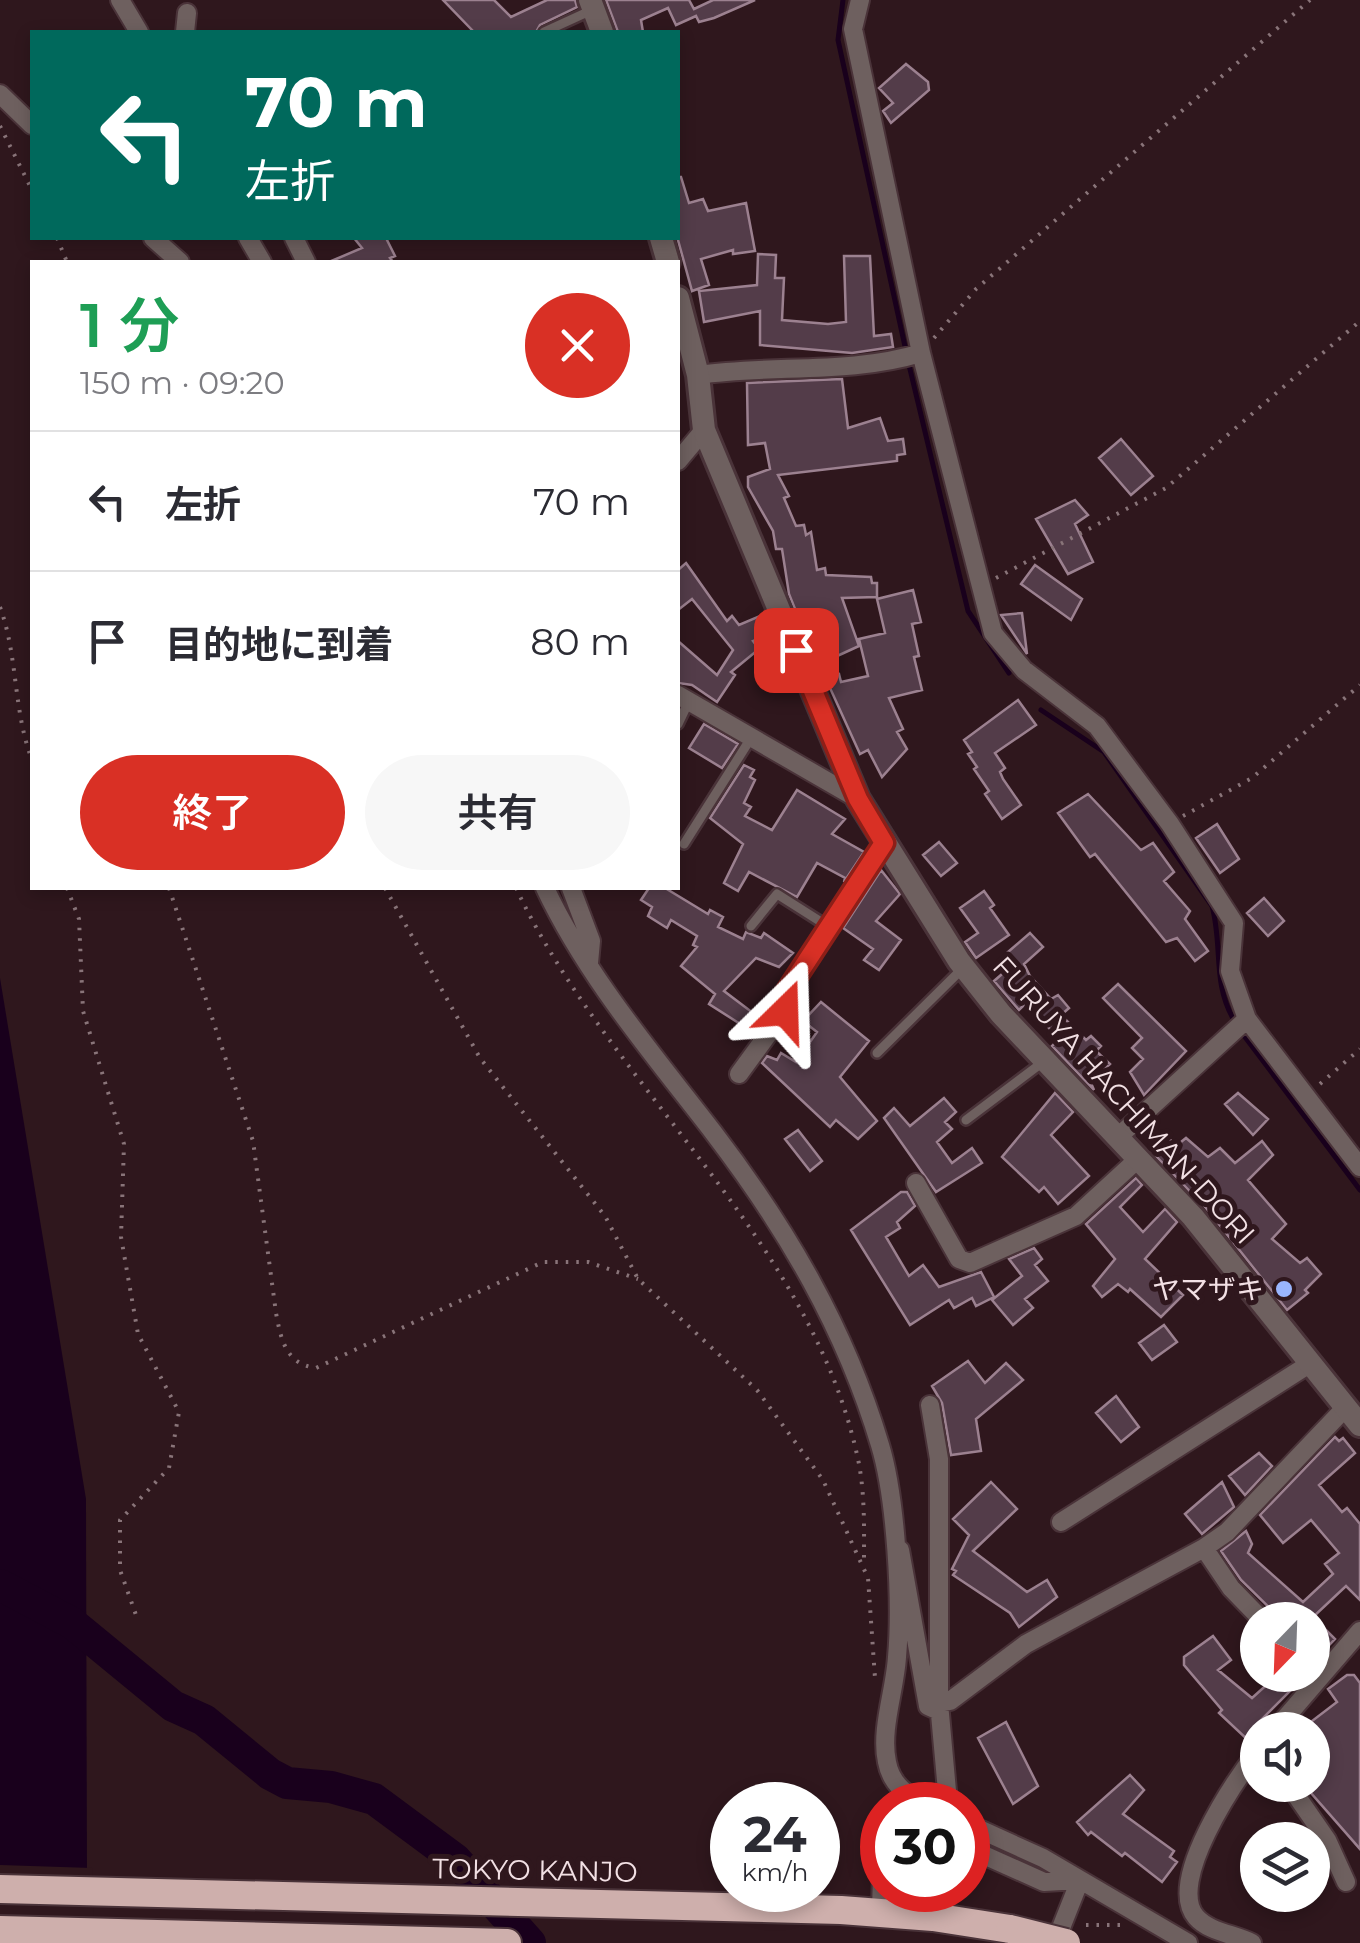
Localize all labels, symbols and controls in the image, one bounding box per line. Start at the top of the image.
text: 70 m [245,59,428,145]
icon: left [80,70,210,200]
text: 左折 [245,153,335,208]
text: 1 分 [80,289,179,362]
button: close [525,293,630,398]
text: 150 m · 09:20 [80,363,285,402]
icon: left [80,474,135,529]
text: 70 m [533,478,630,525]
text: 左折 [165,481,241,528]
pin [754,608,839,693]
icon: arrive [80,614,135,669]
text: 80 m [530,618,630,665]
text: 目的地に到着 [165,621,393,668]
icon: arrive [769,623,824,678]
button: 終了 [80,755,345,870]
button: 共有 [365,755,630,870]
street label: FURUYA HACHIMAN-DORI [986,949,1262,1251]
position arrow [733,959,837,1063]
place label: ヤマザキ [1152,1272,1264,1306]
marker: ヤマザキ [1273,1278,1295,1300]
north arrow [1240,1602,1330,1692]
map controls [1240,1602,1330,1912]
button: sound [1240,1712,1330,1802]
speed limit sign: 30 [860,1782,990,1912]
text: 24 [743,1804,807,1865]
button: layers [1240,1822,1330,1912]
street label: TOKYO KANJO [432,1851,638,1889]
text: km/h [742,1857,808,1887]

